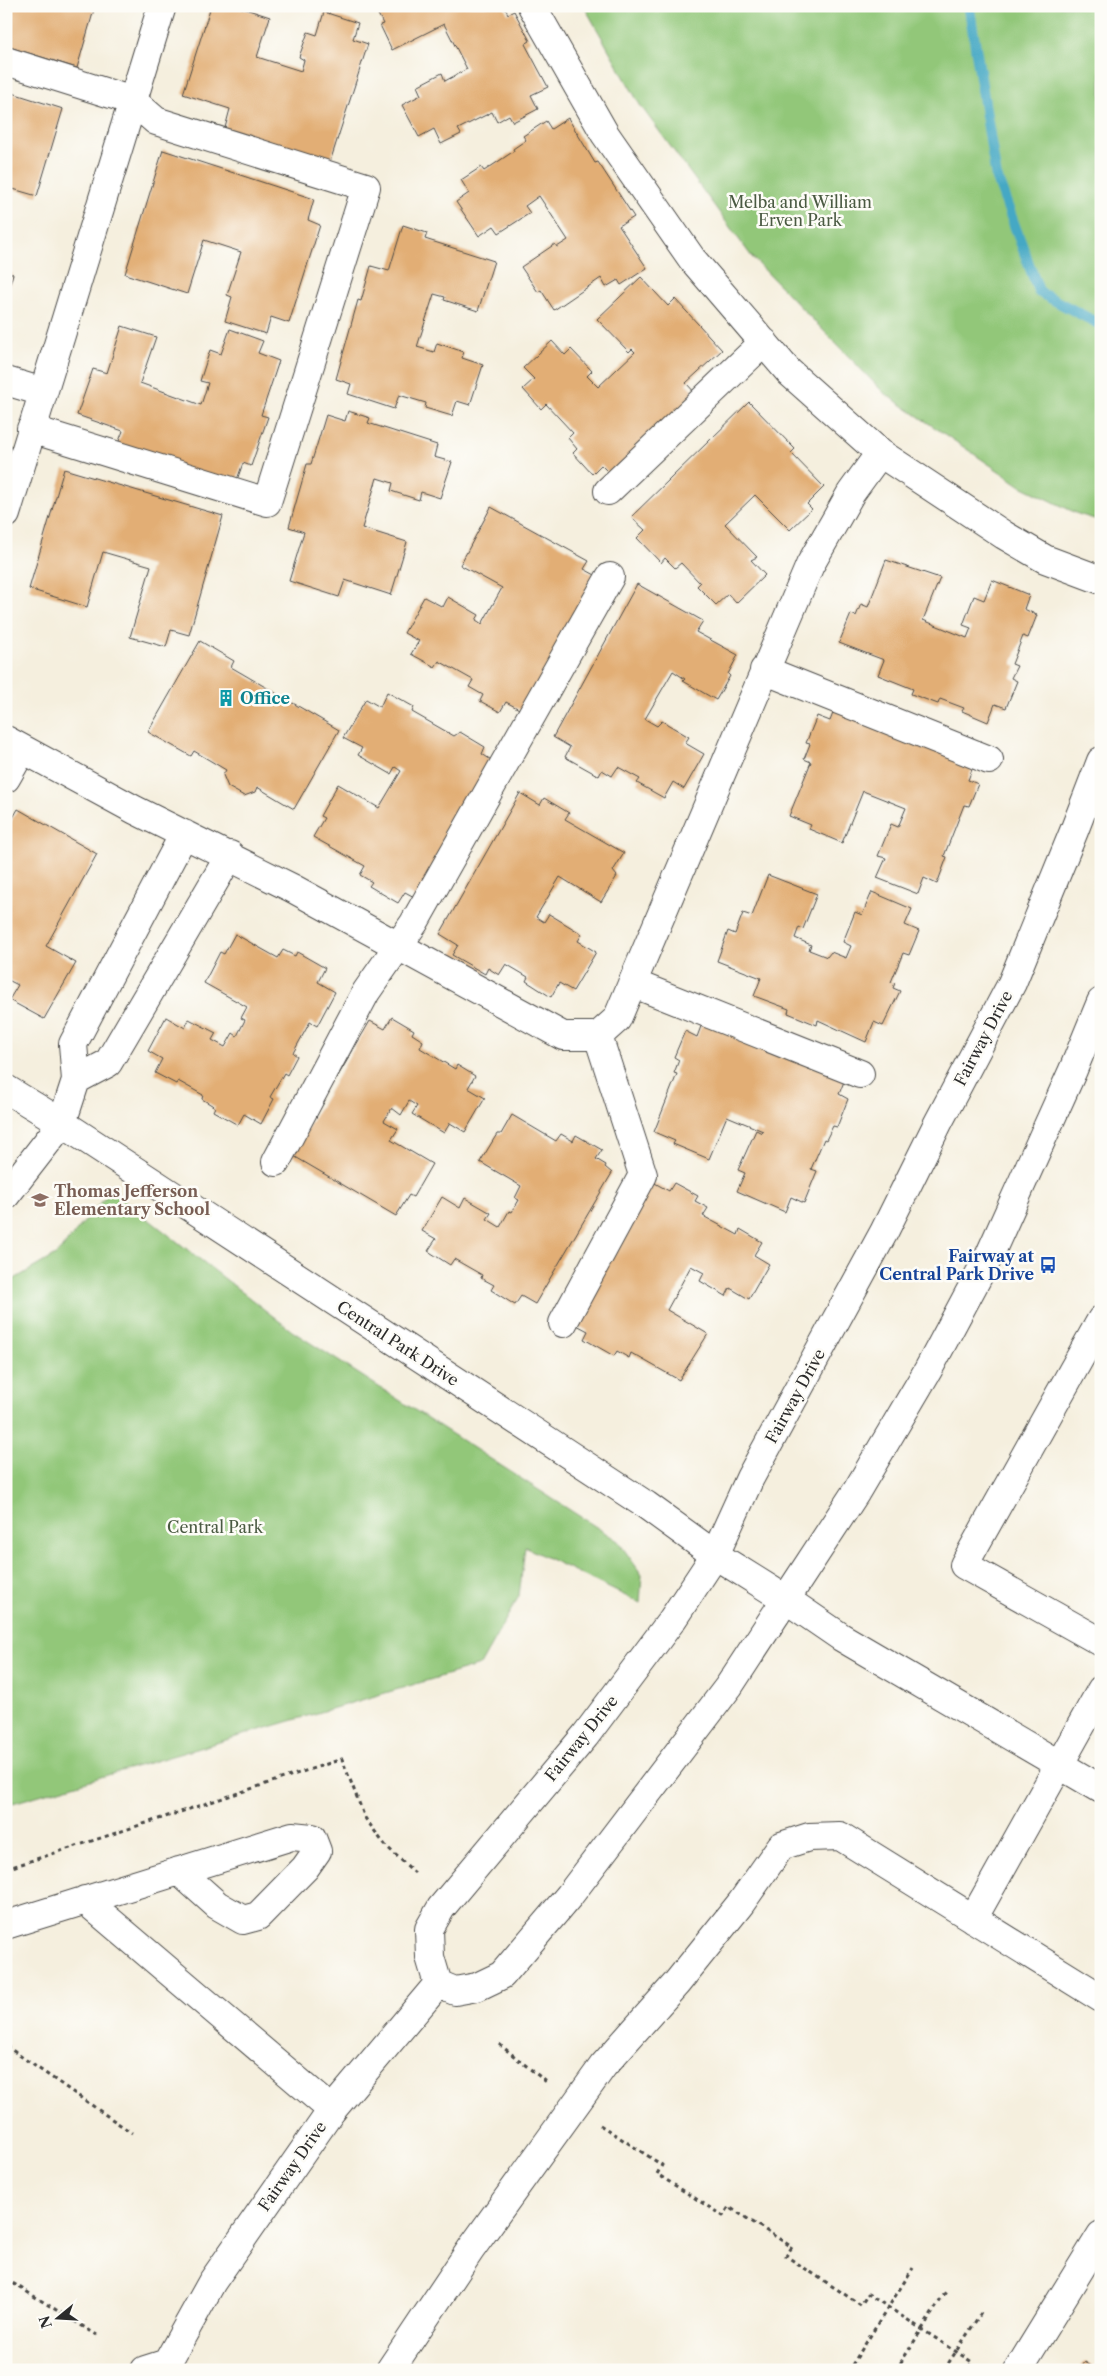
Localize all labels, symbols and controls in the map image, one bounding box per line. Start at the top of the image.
park label: Melba and William Erven Park [728,192,872,230]
building icon: Office [216,688,236,708]
place label: Office [240,688,290,708]
street label: Fairway Drive [950,987,1016,1089]
place label: Thomas Jefferson Elementary School [54,1181,210,1219]
school or university icon: Thomas Jefferson Elementary School [30,1190,50,1210]
place label: Fairway at Central Park Drive [879,1246,1035,1284]
bus stop icon: Fairway at Central Park Drive [1038,1255,1058,1275]
street label: Central Park Drive [333,1296,463,1390]
street label: Fairway Drive [761,1345,829,1447]
park label: Central Park [167,1517,264,1537]
street label: Fairway Drive [540,1691,622,1785]
street label: Fairway Drive [254,2117,330,2215]
north arrow [32,2294,82,2344]
text: N [35,2313,56,2331]

